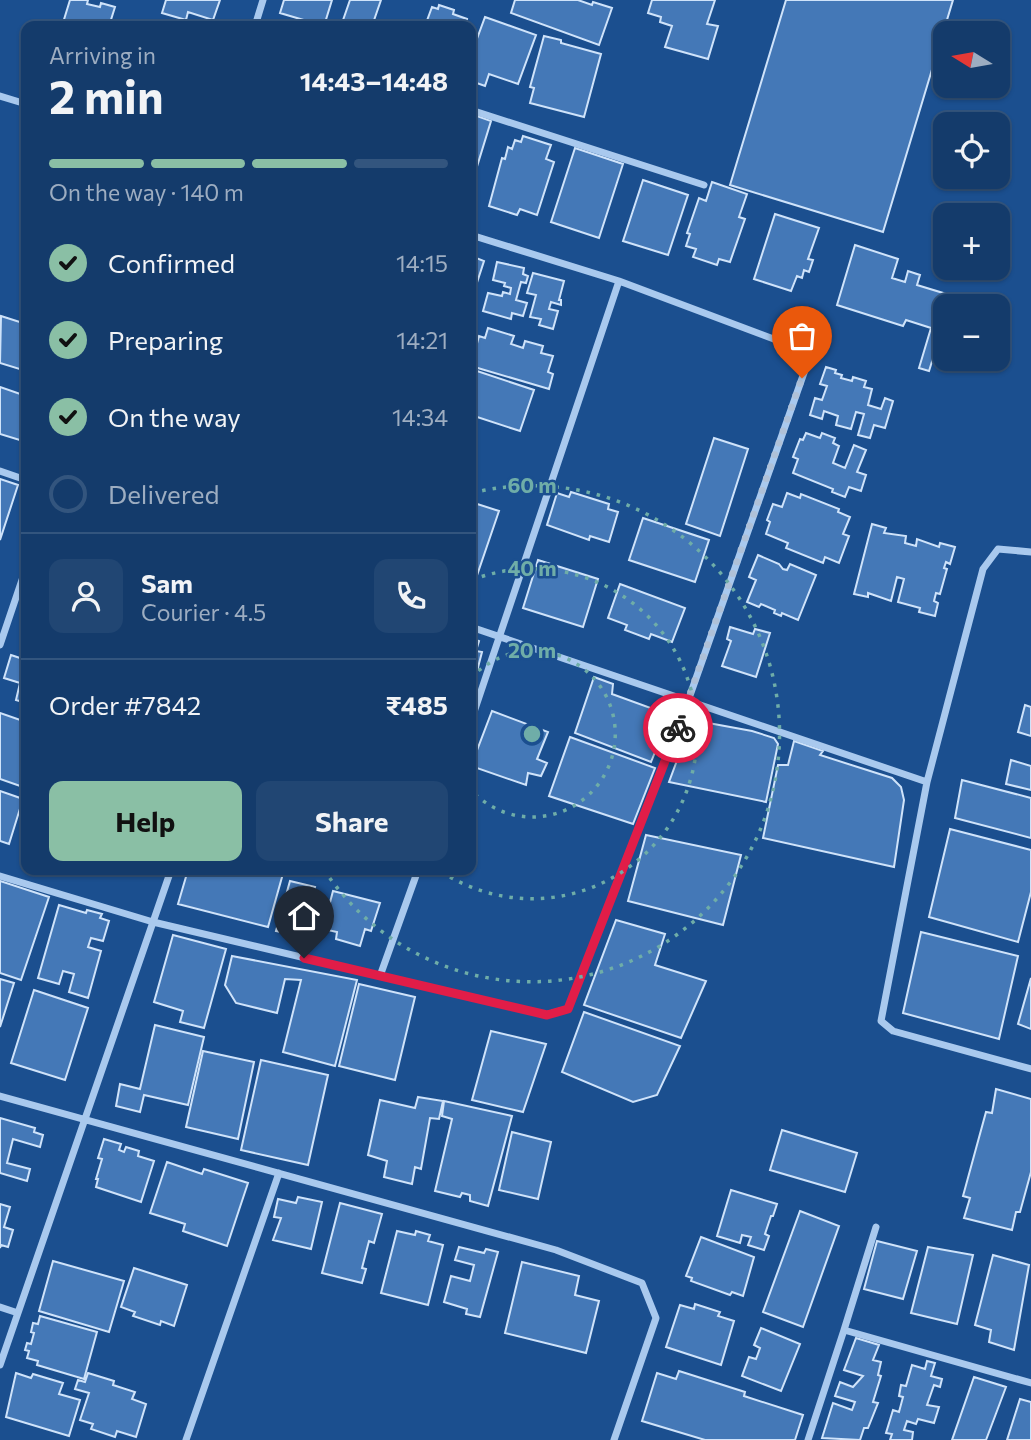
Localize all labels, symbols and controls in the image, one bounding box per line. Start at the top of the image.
north arrow [933,21,1010,98]
map controls [933,21,1010,371]
text: Arriving in [49,41,156,69]
text: 14:43–14:48 [300,65,448,96]
text: 2 min [49,67,164,123]
button: locate [933,112,1010,189]
text: On the way · 140 m [49,178,244,206]
button: + [933,203,1010,280]
icon: check [49,244,87,282]
text: Confirmed [108,247,235,278]
text: 14:15 [396,249,448,277]
button: − [933,294,1010,371]
pin [772,306,832,378]
icon: bag [783,317,821,355]
icon: check [49,321,87,359]
text: Preparing [108,324,223,355]
text: 14:21 [396,326,448,354]
icon: check [49,398,87,436]
text: On the way [108,401,241,432]
text: 14:34 [392,403,448,431]
text: 60 m [507,472,557,497]
text: Delivered [108,478,219,509]
text: 40 m [507,555,557,580]
button: person [49,559,123,633]
button: phone [374,559,448,633]
text: Sam [141,567,193,598]
text: Courier · 4.5 [141,598,266,626]
text: 20 m [508,637,556,662]
text: Order #7842 [49,689,201,720]
text: ₹485 [386,689,448,720]
courier [643,693,713,763]
icon: bike [659,709,697,747]
centre of rings [520,722,544,746]
button: Help [49,781,242,861]
button: Share [256,781,448,861]
pin [274,886,334,958]
icon: home [285,897,323,935]

